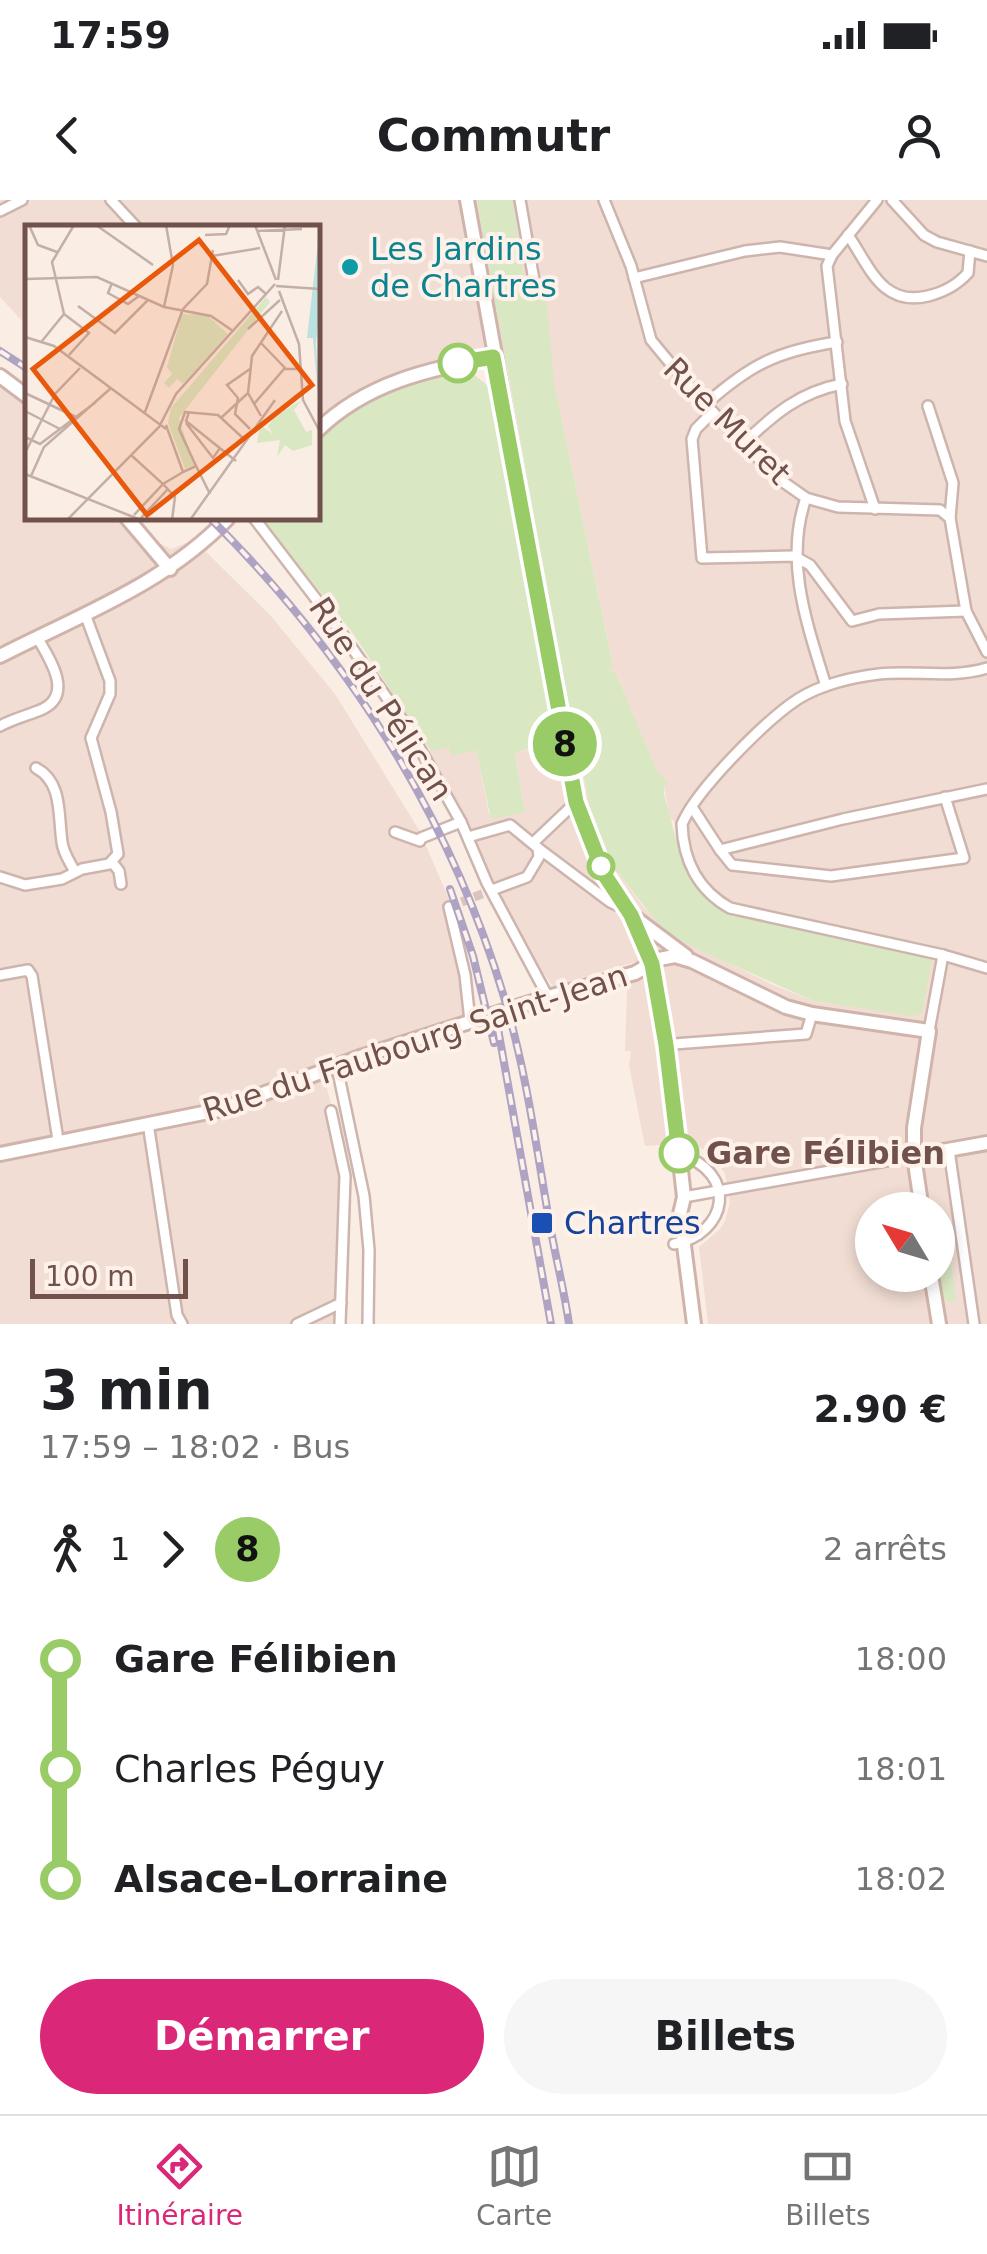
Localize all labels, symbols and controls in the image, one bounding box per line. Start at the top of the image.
text: 17:59 [50,13,171,57]
icon: back [40,108,95,163]
icon: person [892,108,947,163]
text: Commutr [377,109,610,162]
inset map [25,225,320,520]
place label: Les Jardins de Chartres [370,230,557,305]
marker: Les Jardins de Chartres [339,256,361,278]
unlabelled marker [439,344,477,382]
street label: Rue Muret [656,350,798,492]
street label: Rue du Pélican [301,590,461,808]
line badge: 8 [532,712,598,776]
text: 8 [553,724,577,764]
unlabelled marker [588,853,614,879]
street label: Rue du Faubourg Saint-Jean [198,956,632,1130]
marker: Gare Félibien [660,1134,698,1172]
place label: Gare Félibien [706,1134,945,1172]
north arrow [855,1192,955,1292]
map controls [855,1192,955,1292]
place label: Chartres [564,1204,701,1242]
marker: Chartres [529,1210,555,1236]
scale bar [30,1254,188,1298]
text: 100 m [45,1260,135,1293]
text: 3 min [40,1358,213,1422]
text: 2.90 € [814,1387,947,1431]
text: 17:59 – 18:02 · Bus [40,1428,350,1466]
icon: walk [40,1522,95,1577]
icon: forward [145,1522,200,1577]
text: 8 [235,1529,260,1569]
text: 1 [110,1530,130,1568]
text: 2 arrêts [823,1530,947,1568]
text: Gare Félibien [114,1637,398,1681]
text: 18:00 [855,1640,947,1678]
text: Charles Péguy [114,1747,385,1791]
text: 18:01 [855,1750,947,1788]
text: Alsace-Lorraine [114,1857,448,1901]
text: 18:02 [855,1860,947,1898]
button: Démarrer [40,1979,484,2094]
button: Billets [504,1979,947,2094]
tab: Itinéraire [116,2139,243,2232]
tab: Carte [476,2139,552,2232]
tab: Billets [785,2139,871,2232]

